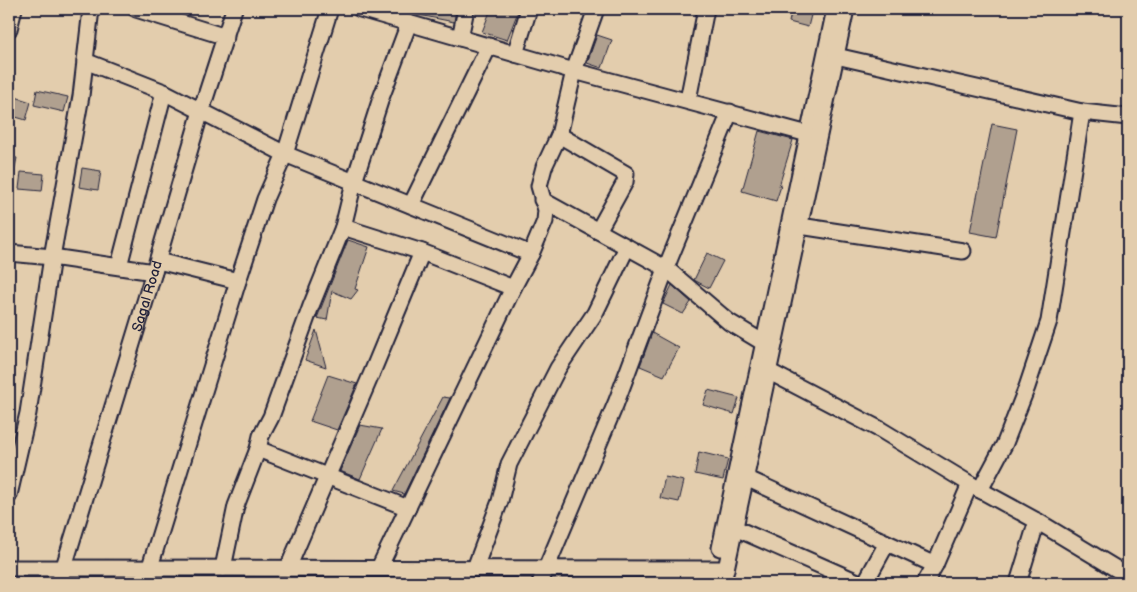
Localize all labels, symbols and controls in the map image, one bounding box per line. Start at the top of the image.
street label: Sagal Road [128,259,165,334]

